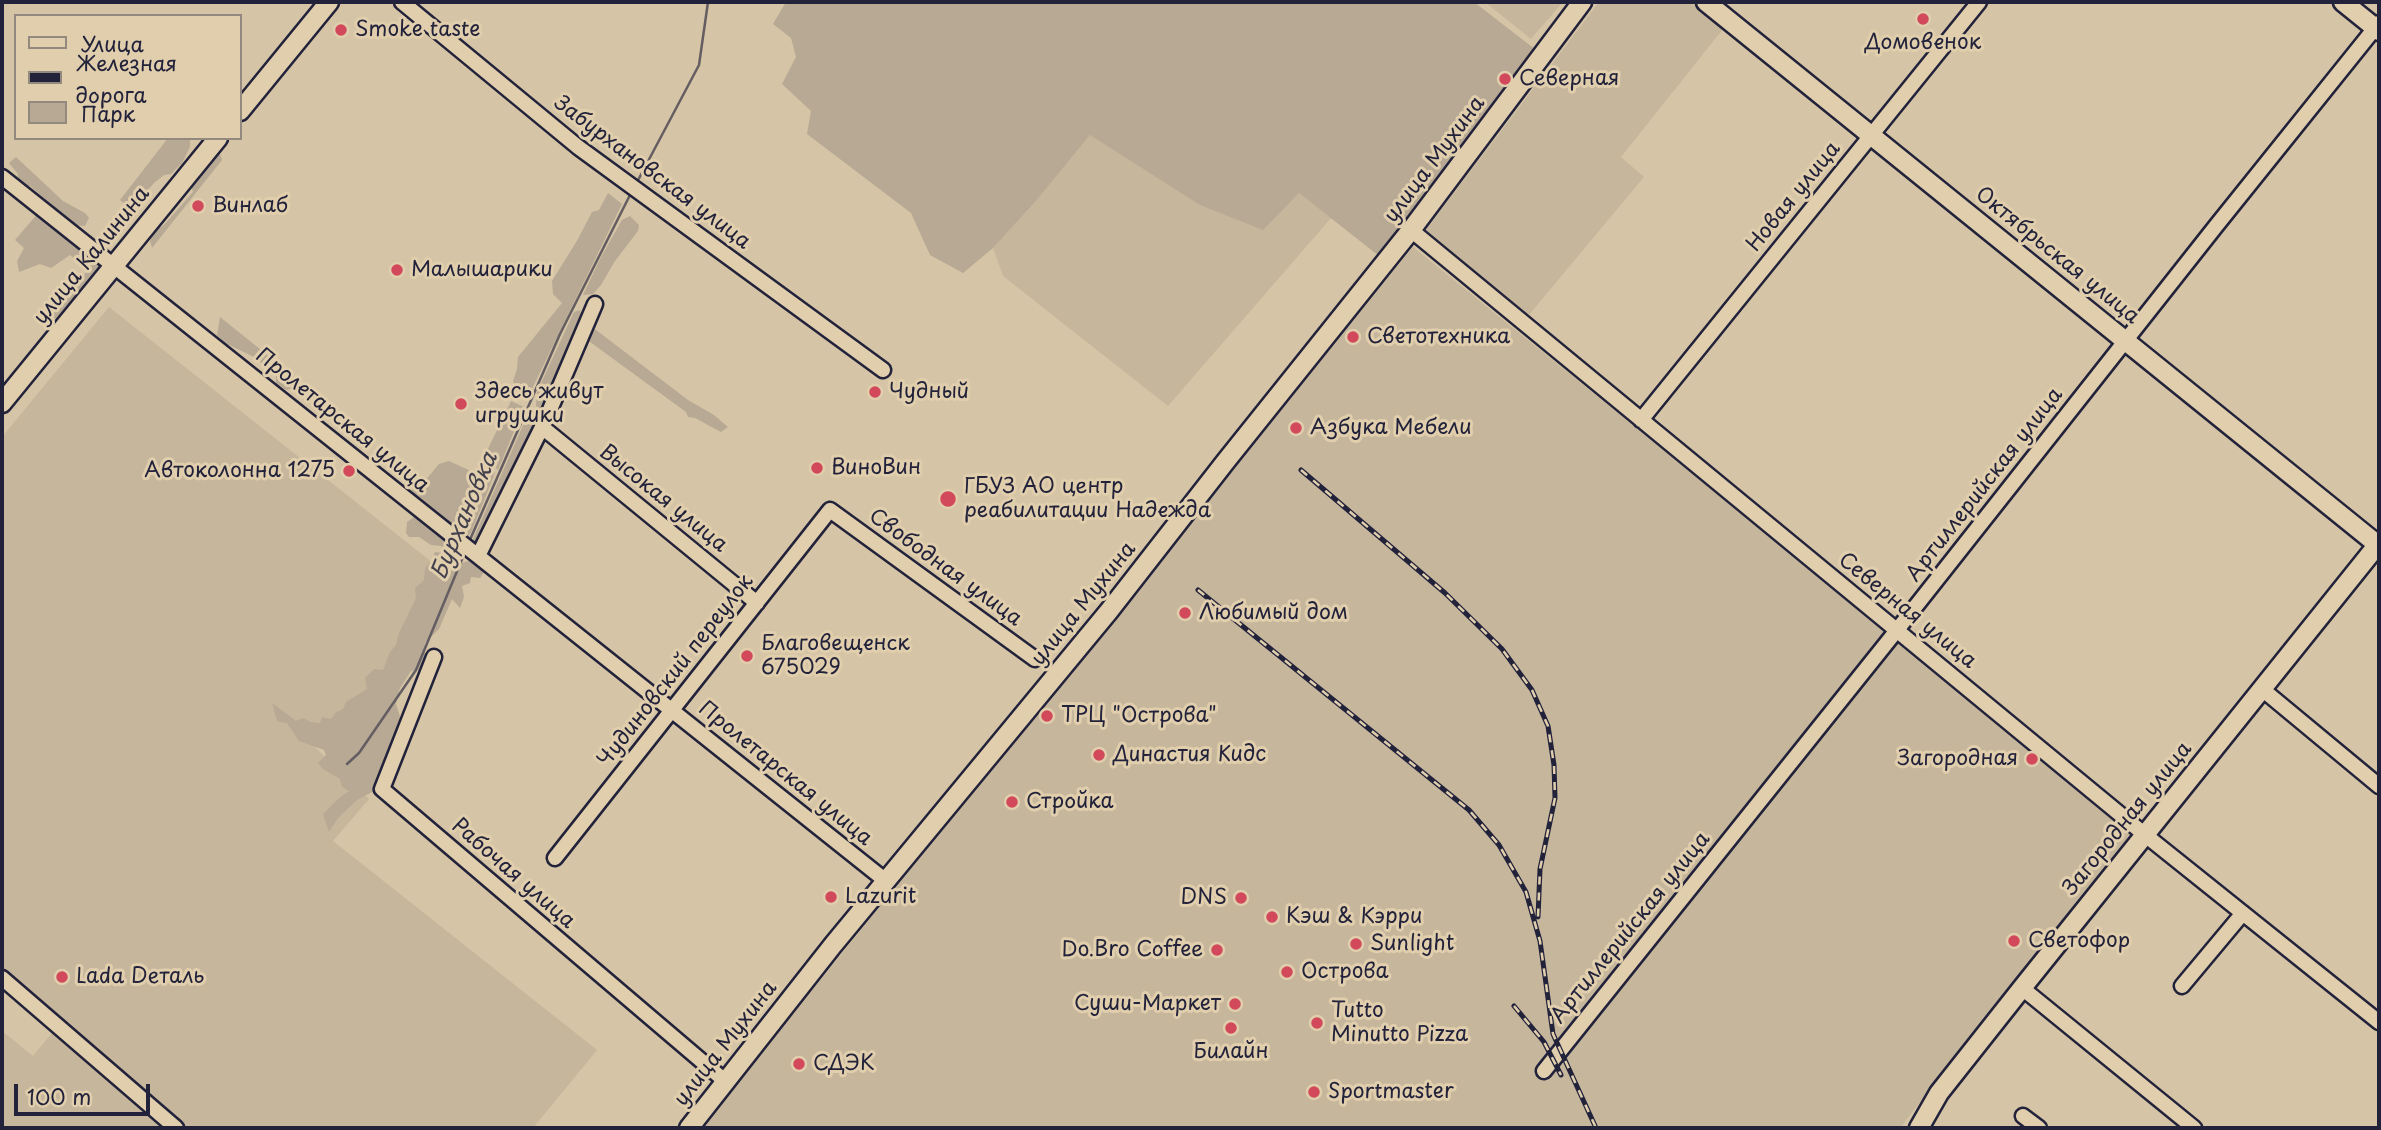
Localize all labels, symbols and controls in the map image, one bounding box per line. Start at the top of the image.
marker: Домовенок [1915,11,1931,27]
legend [14,14,242,140]
place label: Smoke taste [355,17,480,43]
marker: Smoke taste [333,22,349,38]
text: Улица [81,27,144,59]
place label: Домовенок [1865,30,1981,56]
text: Железная дорога [76,46,177,110]
place label: Северная [1519,66,1619,92]
marker: Северная [1497,71,1513,87]
street label: Забурхановская улица [549,91,755,255]
street label: улица Мухина [1379,92,1491,228]
text: Парк [81,97,135,129]
street label: Новая улица [1742,137,1846,257]
street label: улица Калинина [29,182,155,330]
street label: Октябрьская улица [1970,182,2144,330]
place label: Винлаб [212,193,288,219]
marker: Винлаб [190,198,206,214]
place label: Малышарики [411,257,553,283]
marker: Малышарики [389,262,405,278]
place label: Светотехника [1367,324,1510,350]
marker: Светотехника [1345,329,1361,345]
street label: Пролетарская улица [250,343,434,499]
place label: Здесь живут игрушки [475,379,603,429]
place label: Чудный [889,379,969,405]
street label: Артиллерийская улица [1902,383,2068,587]
marker: Чудный [867,384,883,400]
marker: Здесь живут игрушки [453,396,469,412]
place label: Азбука Мебели [1310,415,1472,441]
marker: Азбука Мебели [1288,420,1304,436]
street label: Высокая улица [594,440,732,558]
water label: Бурхановка [426,448,504,584]
place label: ВиноВин [831,455,921,481]
place label: Автоколонна 1275 [144,458,335,484]
marker: ВиноВин [809,460,825,476]
marker: Автоколонна 1275 [341,463,357,479]
place label: ГБУЗ АО центр реабилитации Надежда [964,474,1211,524]
marker: ГБУЗ АО центр реабилитации Надежда [938,489,958,509]
street label: Свободная улица [863,504,1027,632]
street label: улица Мухина [1026,537,1142,671]
street label: Северная улица [1833,548,1981,674]
street label: Чудиновский переулок [593,569,759,773]
place label: Любимый дом [1199,600,1348,626]
marker: Любимый дом [1177,605,1193,621]
place label: Благовещенск 675029 [761,631,910,681]
marker: Благовещенск 675029 [739,648,755,664]
street label: Пролетарская улица [693,696,877,852]
place label: ТРЦ "Острова" [1061,703,1217,729]
marker: ТРЦ "Острова" [1039,708,1055,724]
street label: Загородная улица [2058,737,2198,901]
place label: Династия Кидс [1113,742,1266,768]
place label: Загородная [1897,746,2018,772]
marker: Династия Кидс [1091,747,1107,763]
marker: Загородная [2024,751,2040,767]
place label: Стройка [1026,789,1114,815]
marker: Стройка [1004,794,1020,810]
street label: Рабочая улица [446,814,580,934]
street label: Артиллерийская улица [1546,827,1716,1029]
place label: Lazurit [845,884,916,910]
place label: DNS [1180,885,1227,911]
marker: Lazurit [823,889,839,905]
marker: DNS [1233,890,1249,906]
place label: Кэш & Кэрри [1286,904,1422,930]
marker: Кэш & Кэрри [1264,909,1280,925]
place label: Светофор [2028,928,2130,954]
place label: Sunlight [1370,931,1454,957]
marker: Светофор [2006,933,2022,949]
marker: Sunlight [1348,936,1364,952]
place label: Do.Bro Coffee [1061,937,1203,963]
marker: Do.Bro Coffee [1209,942,1225,958]
place label: Острова [1301,959,1389,985]
place label: Lada Dеталь [76,964,204,990]
marker: Острова [1279,964,1295,980]
marker: Lada Dеталь [54,969,70,985]
street label: улица Мухина [669,976,783,1112]
place label: Суши-Маркет [1074,991,1221,1017]
marker: Суши-Маркет [1227,996,1243,1012]
place label: Tutto Minutto Pizza [1331,998,1468,1048]
marker: Tutto Minutto Pizza [1309,1015,1325,1031]
marker: Билайн [1223,1020,1239,1036]
place label: Билайн [1193,1039,1269,1065]
place label: СДЭК [813,1051,875,1077]
marker: СДЭК [791,1056,807,1072]
scale bar [18,1070,154,1114]
place label: Sportmaster [1328,1079,1454,1105]
text: 100 m [27,1080,91,1112]
marker: Sportmaster [1306,1084,1322,1100]

